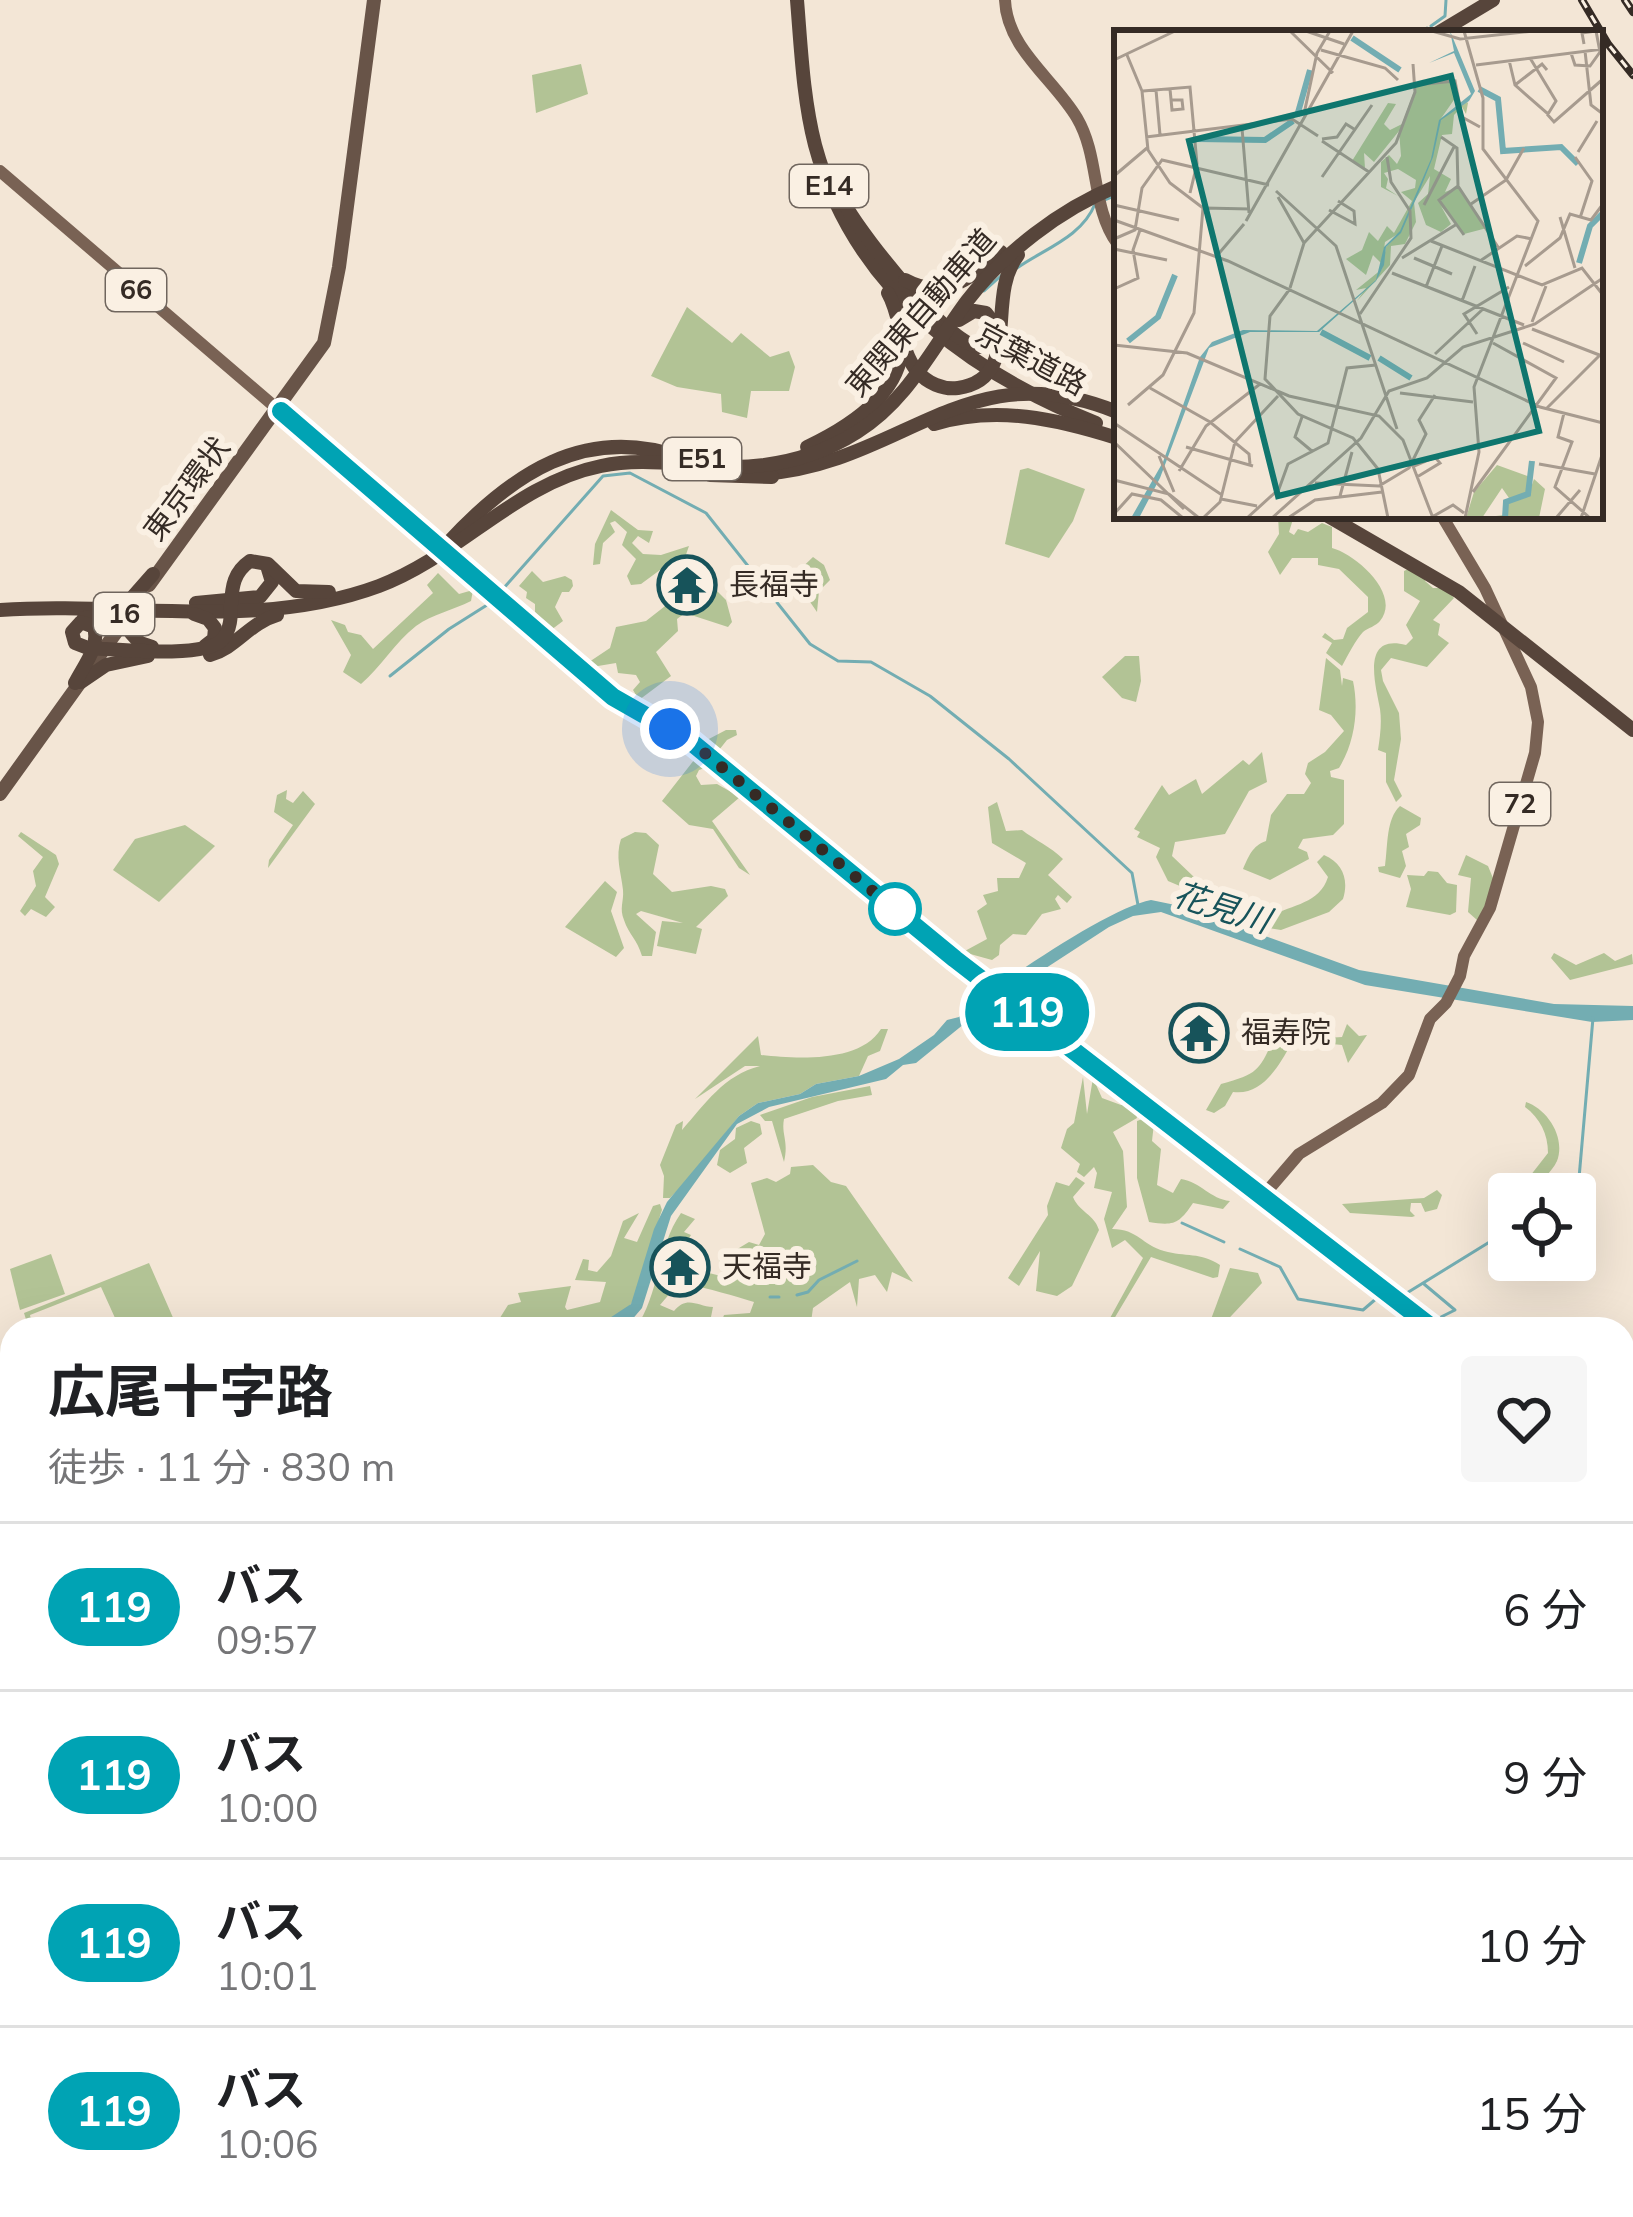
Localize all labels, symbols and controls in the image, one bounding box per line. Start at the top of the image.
inset map [1114,30,1603,519]
road number: E14 [790,165,868,207]
street label: 東関東自動車道 [837,221,1003,404]
road number: 66 [106,269,166,311]
street label: 京葉道路 [970,313,1093,403]
street label: 東京環状 [135,429,237,548]
road number: E51 [663,438,741,480]
temple icon: 長福寺 [656,554,718,616]
place label: 長福寺 [729,565,819,603]
road number: 16 [94,593,154,635]
your location [640,699,700,759]
road number: 72 [1490,783,1550,825]
water label: 花見川 [1169,872,1278,941]
unlabelled marker [870,884,920,934]
line badge: 119 [958,973,1096,1051]
text: 119 [989,985,1065,1038]
temple icon: 福寿院 [1168,1002,1230,1064]
place label: 福寿院 [1241,1013,1331,1051]
map controls [1488,1173,1596,1281]
button: locate [1488,1173,1596,1281]
temple icon: 天福寺 [649,1236,711,1298]
place label: 天福寺 [722,1247,812,1285]
text: 広尾十字路 [48,1355,333,1426]
button: heart [1461,1356,1587,1482]
text: 徒歩 · 11 分 · 830 m [48,1442,395,1491]
text: バス [216,1557,306,1613]
text: 119 [76,1580,152,1633]
text: 6 分 [1503,1581,1587,1637]
text: 09:57 [216,1615,319,1664]
text: バス [216,1725,306,1781]
text: 119 [76,1748,152,1801]
text: 9 分 [1503,1749,1587,1805]
text: 10:00 [216,1783,319,1832]
text: バス [216,1893,306,1949]
text: 119 [76,1916,152,1969]
text: 10 分 [1476,1917,1587,1973]
text: 10:01 [216,1951,319,2000]
text: バス [216,2061,306,2117]
text: 119 [76,2084,152,2137]
text: 15 分 [1476,2085,1587,2141]
text: 10:06 [216,2119,319,2168]

